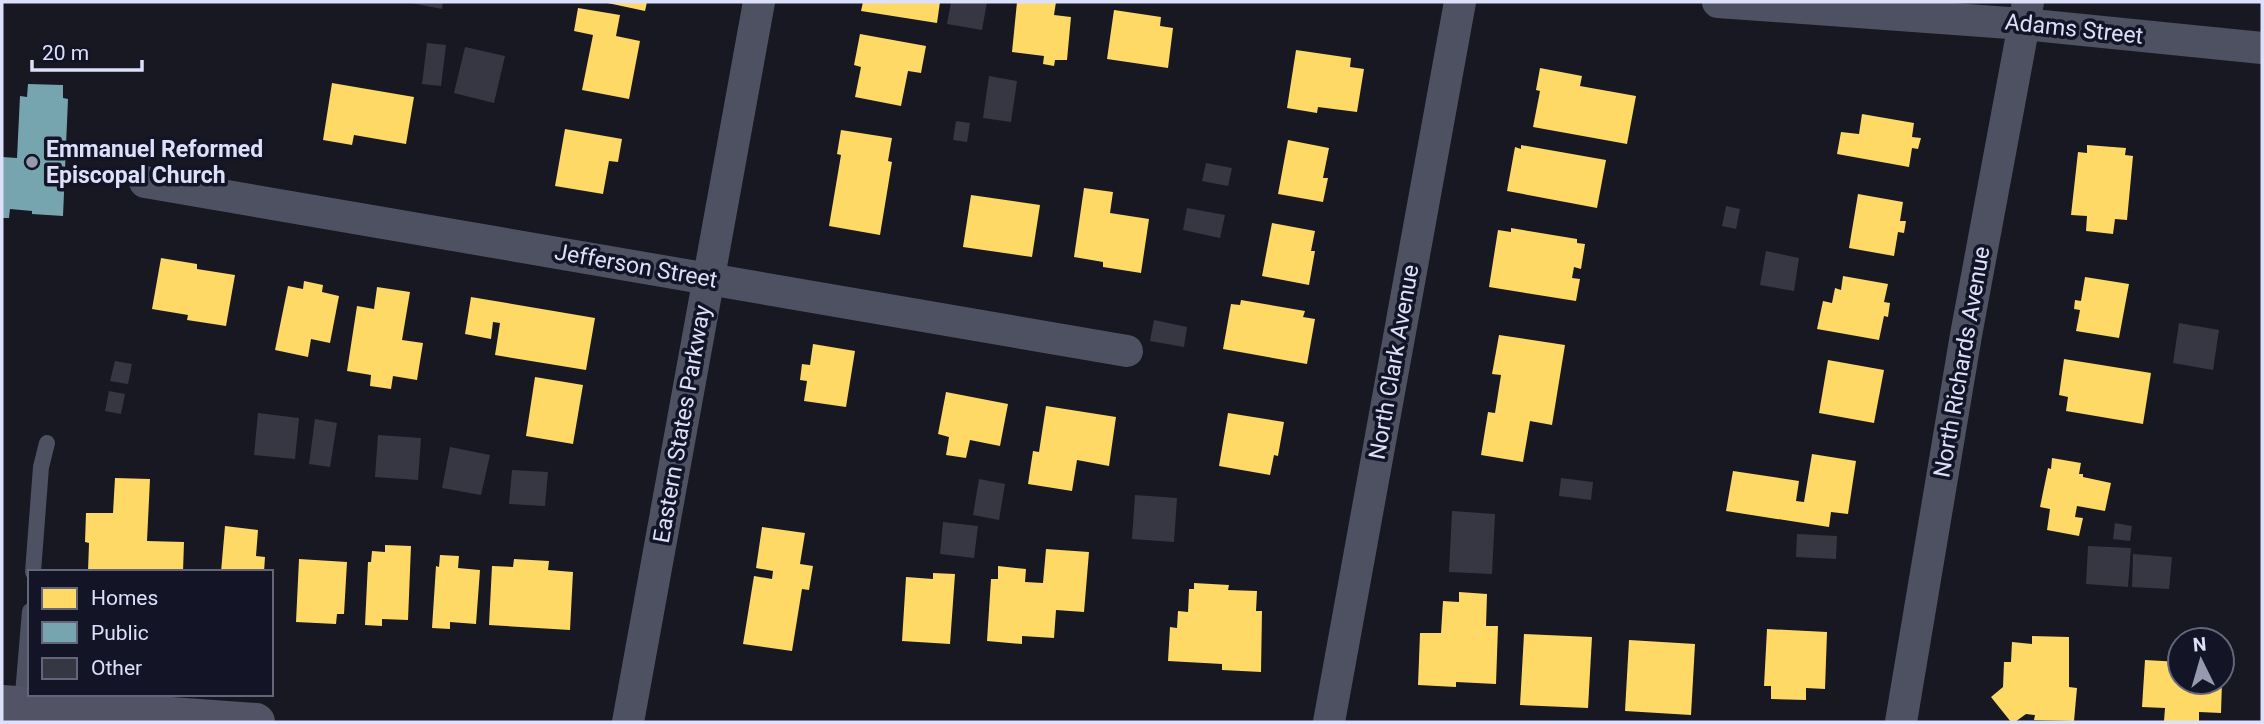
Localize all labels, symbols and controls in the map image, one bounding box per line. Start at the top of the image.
street label: Adams Street [2004,8,2144,50]
scale bar [32,28,142,72]
text: 20 m [42,41,89,65]
place label: Emmanuel Reformed Episcopal Church [46,136,263,189]
marker: Emmanuel Reformed Episcopal Church [24,154,40,170]
street label: Jefferson Street [553,238,719,294]
street label: North Richards Avenue [1928,244,1996,480]
street label: North Clark Avenue [1364,263,1424,461]
street label: Eastern States Parkway [648,303,716,545]
legend [28,570,273,696]
text: Homes [91,586,158,610]
text: Public [91,621,149,645]
north arrow [2166,626,2236,696]
text: N [2192,633,2207,657]
text: Other [91,656,142,680]

